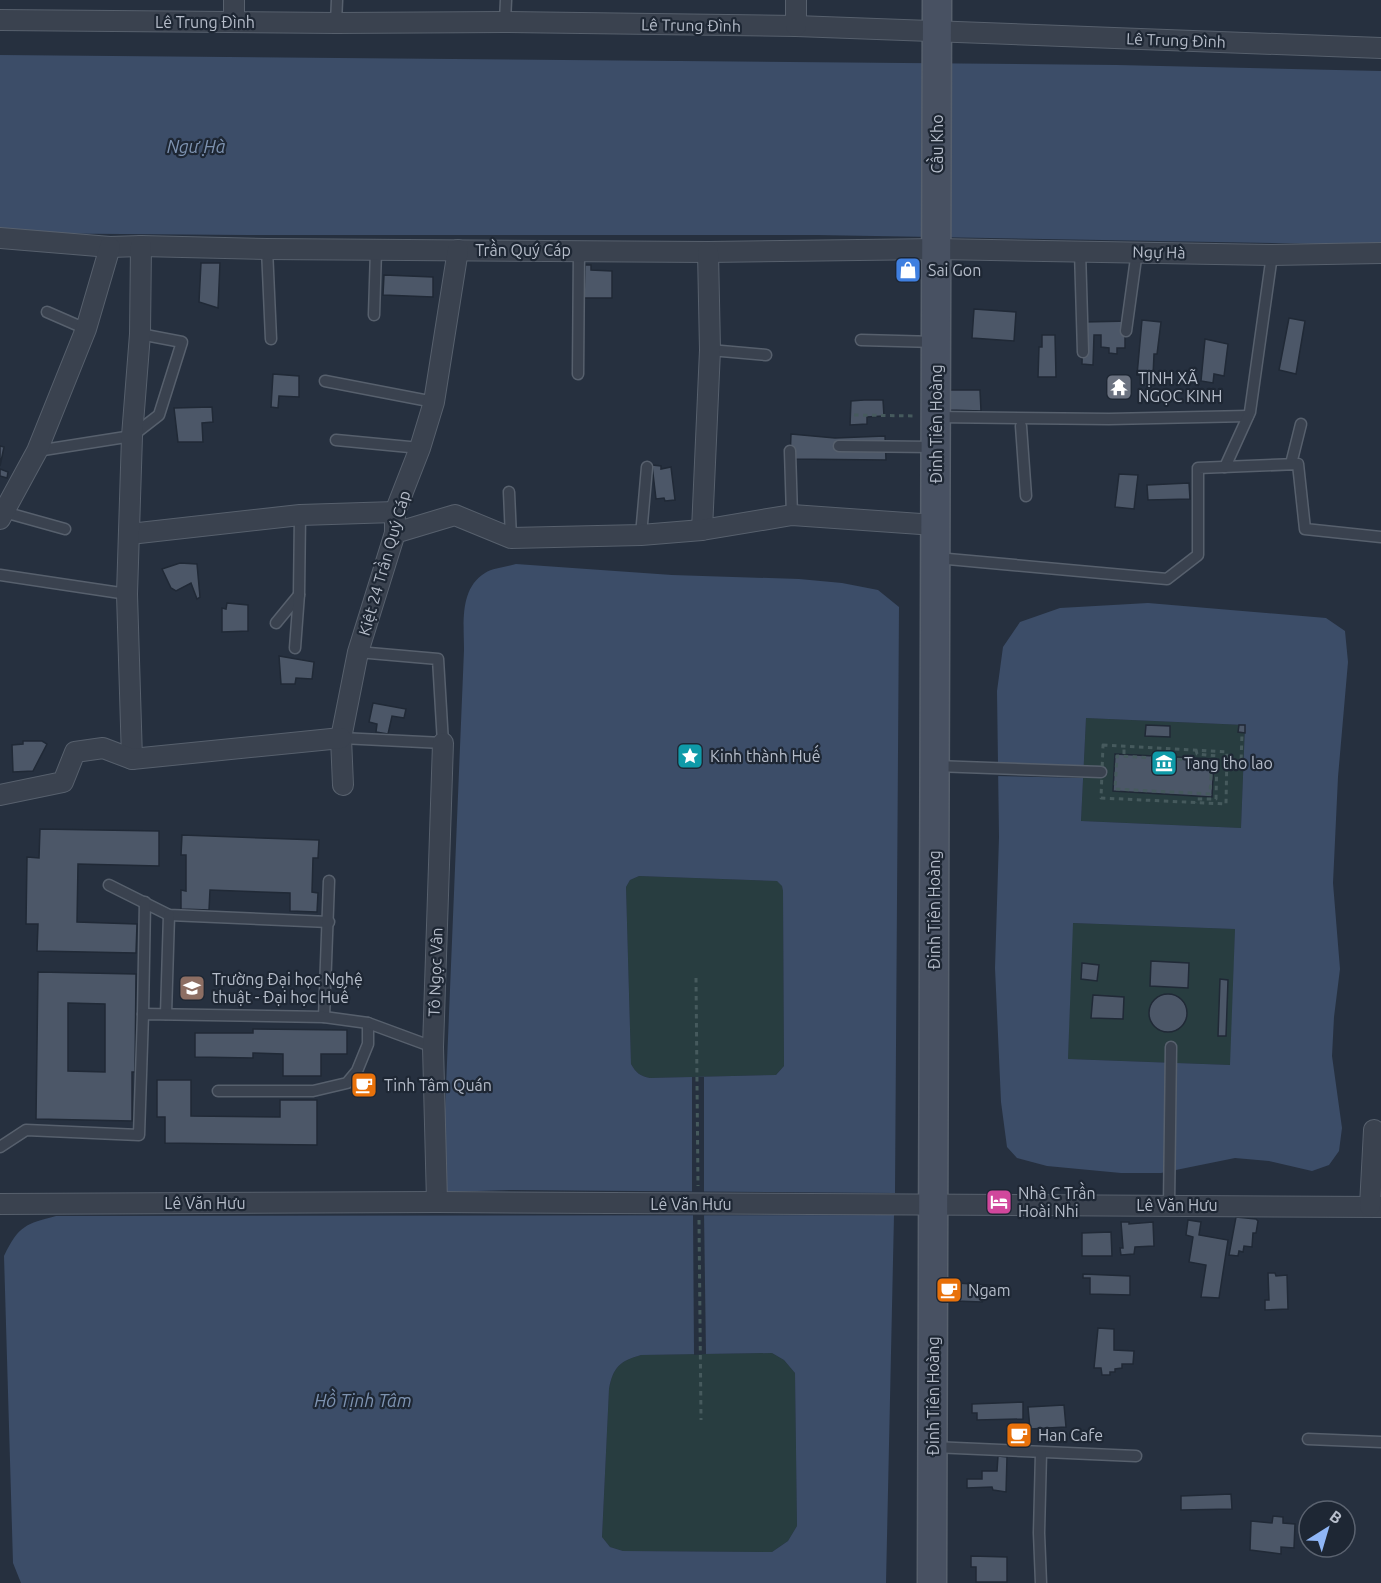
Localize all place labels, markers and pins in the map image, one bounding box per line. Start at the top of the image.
shop icon: Sai Gon [893,255,923,285]
place label: Sai Gon [928,261,981,279]
place label: TỊNH XÃ NGỌC KINH [1138,368,1222,405]
temple icon: TỊNH XÃ NGỌC KINH [1104,372,1134,402]
place icon: Kinh thành Huế [675,741,705,771]
place label: Kinh thành Huế [710,744,821,765]
museum icon: Tang tho lao [1149,748,1179,778]
place label: Tang tho lao [1184,754,1273,772]
place label: Trường Đại học Nghệ thuật - Đại học Huế [212,970,363,1006]
school or university icon: Trường Đại học Nghệ thuật - Đại học Huế [177,973,207,1003]
cafe icon: Tinh Tâm Quán [349,1070,379,1100]
place label: Tinh Tâm Quán [384,1076,492,1094]
place label: Nhà C Trần Hoài Nhi [1018,1181,1096,1220]
hotel icon: Nhà C Trần Hoài Nhi [984,1187,1014,1217]
cafe icon: Ngam [934,1275,964,1305]
place label: Ngam [968,1281,1011,1299]
cafe icon: Han Cafe [1004,1420,1034,1450]
place label: Han Cafe [1038,1426,1103,1444]

